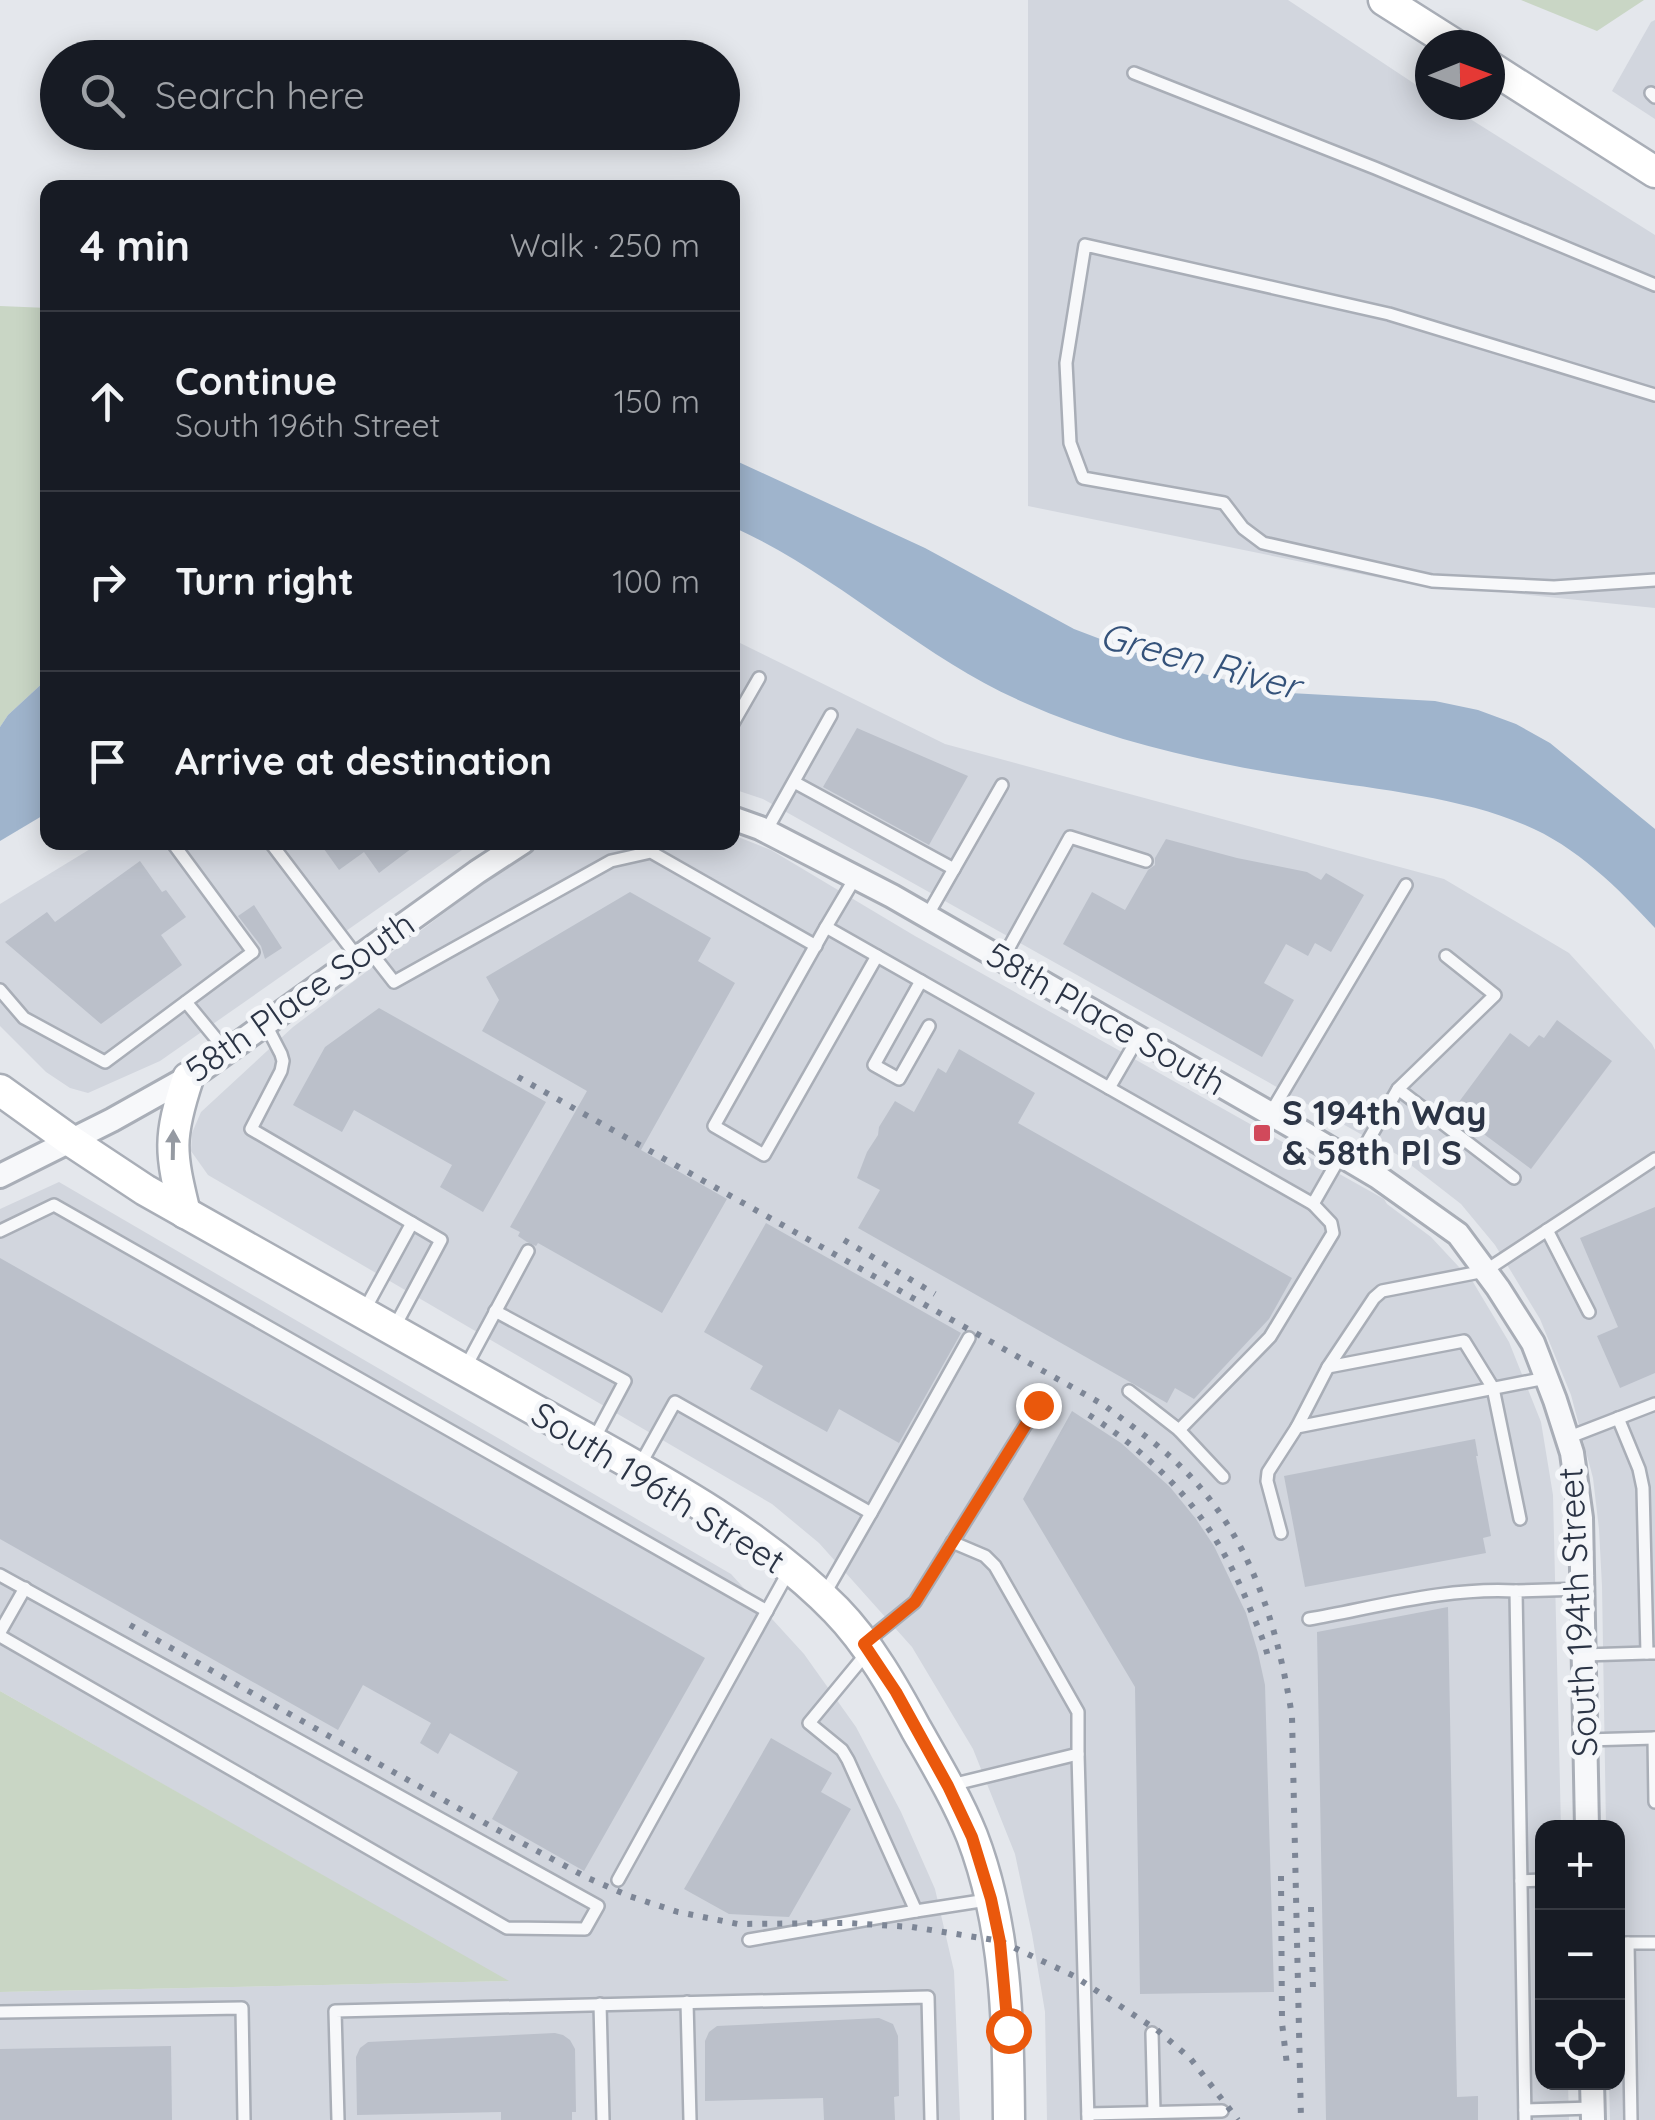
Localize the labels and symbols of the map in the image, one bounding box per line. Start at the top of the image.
north arrow [1415,30,1505,120]
water label: Green River [1095,610,1310,711]
street label: 58th Place South [176,901,422,1091]
street label: 58th Place South [979,932,1234,1105]
place label: S 194th Way & 58th Pl S [1282,1090,1487,1174]
marker: S 194th Way & 58th Pl S [1251,1122,1273,1144]
one-way arrow [166,1129,182,1160]
route end [1016,1383,1062,1429]
street label: South 196th Street [524,1392,793,1583]
street label: South 194th Street [1547,1466,1607,1758]
route start [986,2008,1032,2054]

